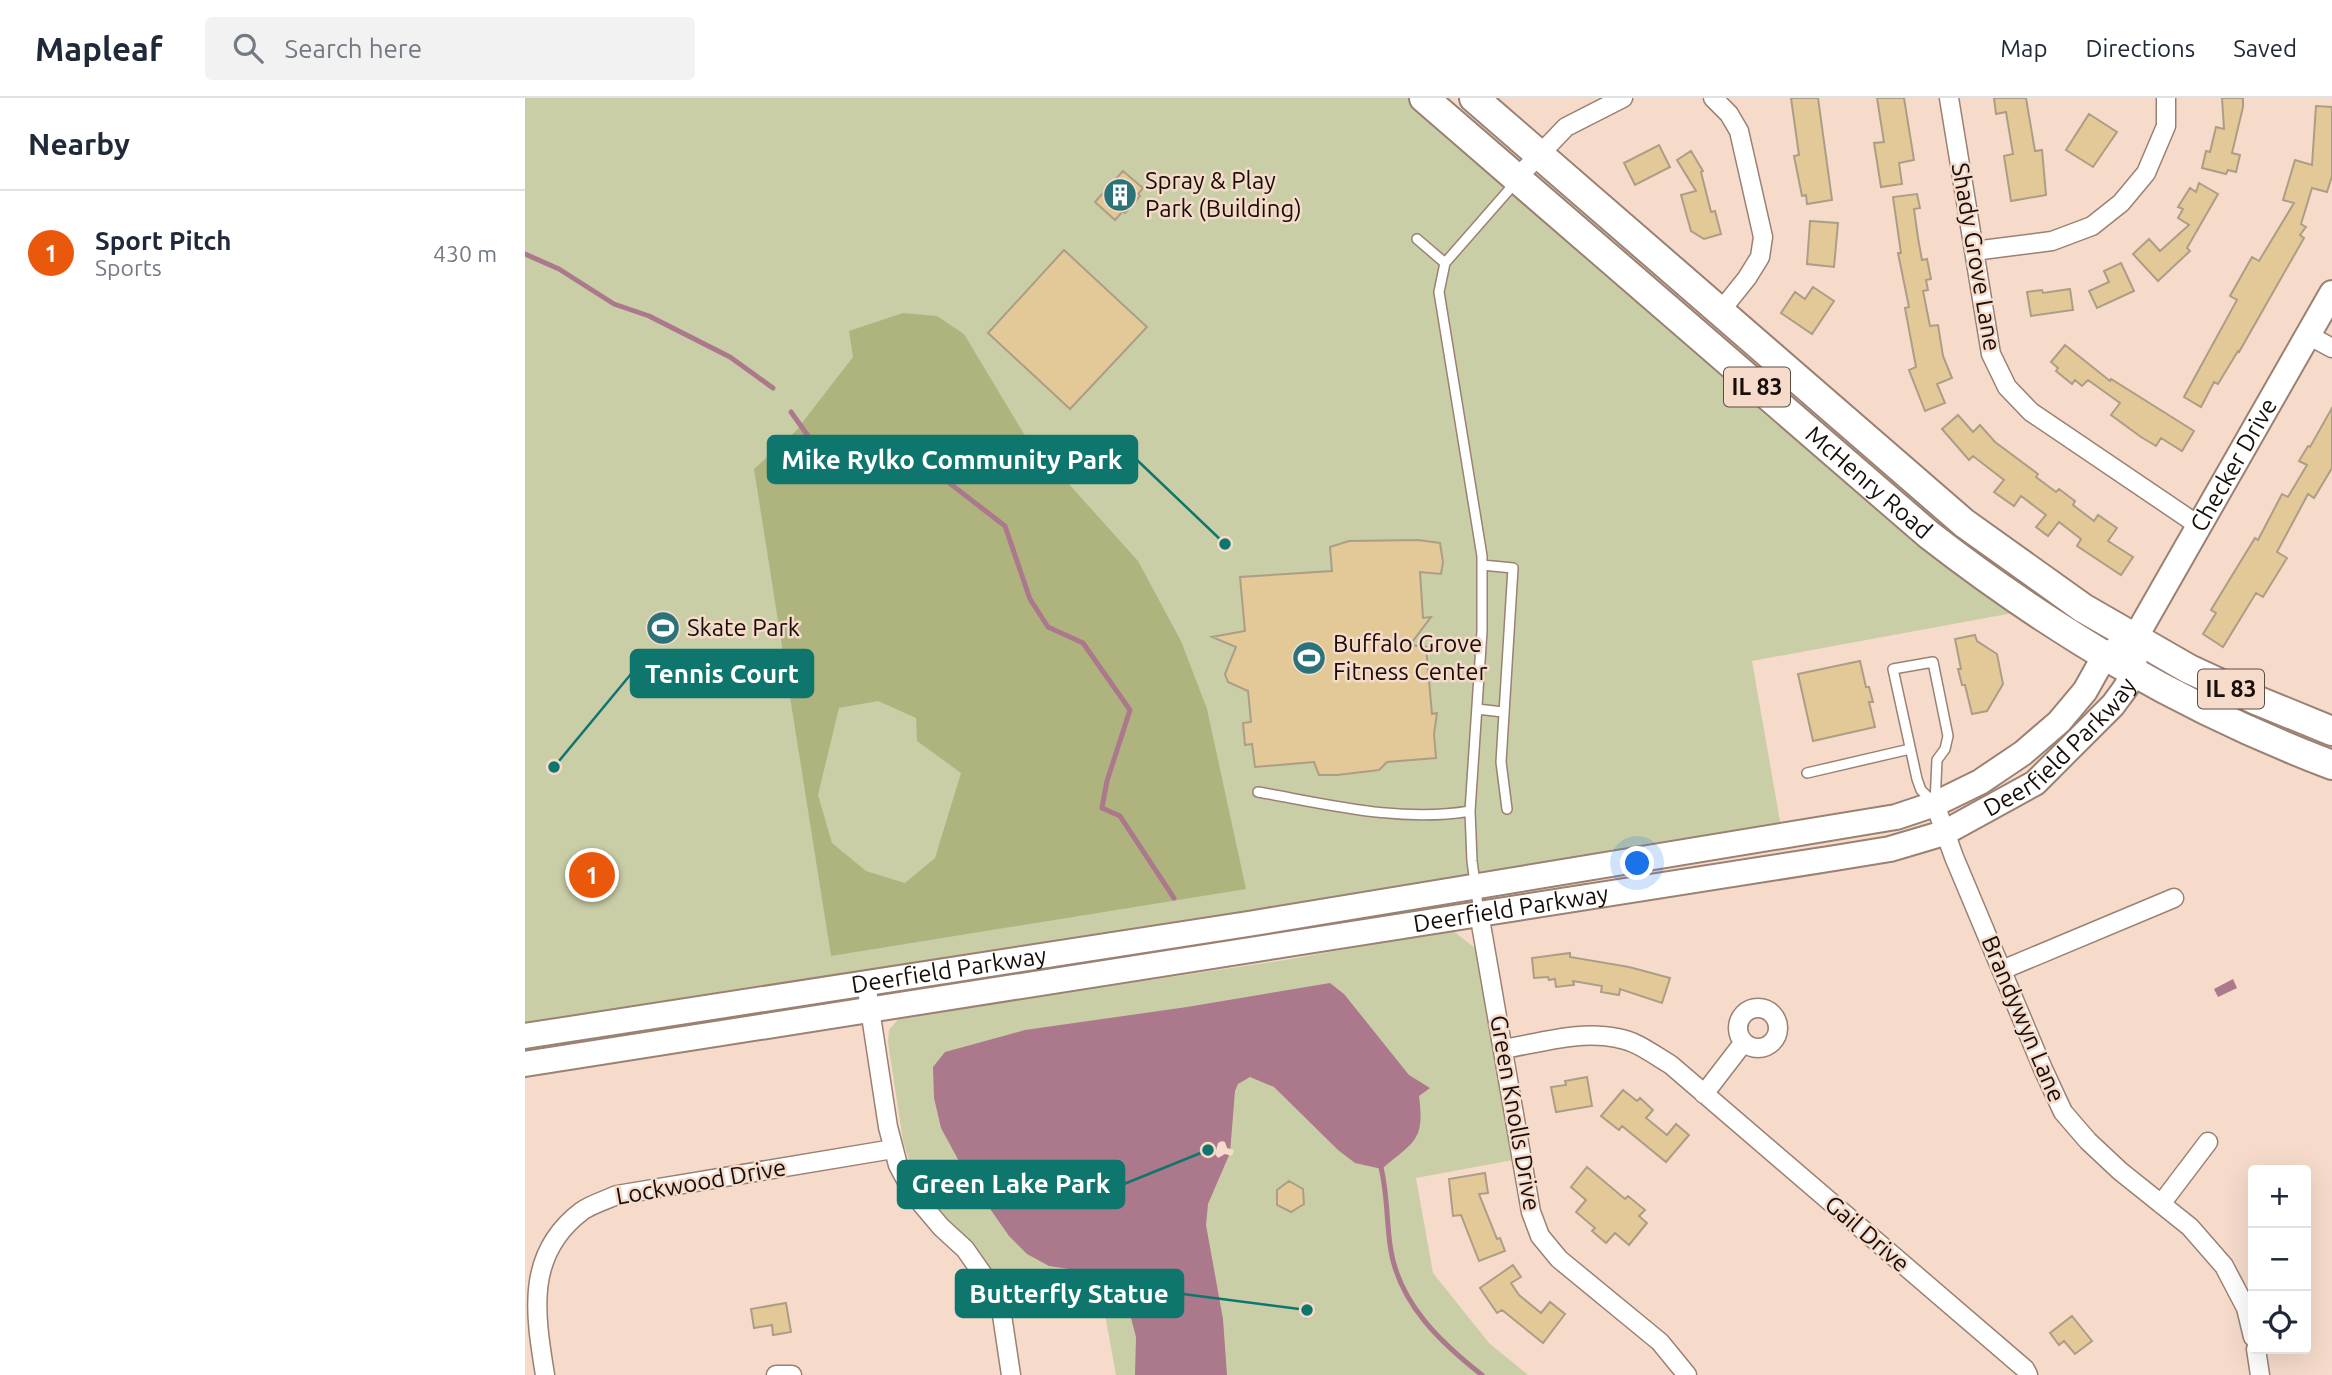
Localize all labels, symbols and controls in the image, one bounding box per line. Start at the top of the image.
search box [205,17,695,80]
icon: search [229,29,267,67]
text: Mapleaf [35,30,163,67]
text: Search here [285,34,422,63]
text: Map [2000,35,2047,62]
text: Directions [2085,35,2195,62]
text: Saved [2233,35,2297,62]
text: Nearby [28,127,130,161]
street label: Shady Grove Lane [1947,161,2006,353]
place label: Spray & Play Park (Building) [1145,167,1302,222]
building icon: Spray & Play Park (Building) [1101,176,1139,214]
text: Sport Pitch [95,226,232,255]
text: 1 [45,241,57,266]
text: 430 m [433,241,497,266]
text: Sports [95,255,162,280]
road number: IL 83 [1724,368,1790,406]
street label: Checker Drive [2185,393,2282,536]
street label: McHenry Road [1801,420,1938,544]
callout: Mike Rylko Community Park [768,436,1137,483]
text: Mike Rylko Community Park [782,445,1123,474]
sports icon: Skate Park [644,609,682,647]
place label: Skate Park [687,614,800,641]
place label: Buffalo Grove Fitness Center [1333,630,1488,685]
sports icon: Buffalo Grove Fitness Center [1290,639,1328,677]
callout: Tennis Court [631,650,813,697]
text: Tennis Court [645,659,799,688]
road number: IL 83 [2198,670,2264,708]
street label: Deerfield Parkway [1979,672,2141,822]
your location [1620,846,1654,880]
pin: 1 [569,849,615,901]
street label: Deerfield Parkway [1411,880,1611,937]
street label: Brandywyn Lane [1976,932,2071,1106]
street label: Deerfield Parkway [850,941,1049,998]
street label: Green Knolls Drive [1485,1013,1546,1213]
street label: Lockwood Drive [614,1153,788,1210]
callout: Green Lake Park [898,1161,1124,1208]
map controls [2248,1165,2311,1354]
button: + [2248,1165,2311,1228]
text: Green Lake Park [912,1169,1111,1198]
street label: Gail Drive [1820,1190,1915,1277]
button: − [2248,1228,2311,1291]
callout: Butterfly Statue [956,1270,1183,1317]
text: Butterfly Statue [969,1279,1169,1308]
button: locate [2248,1291,2311,1354]

